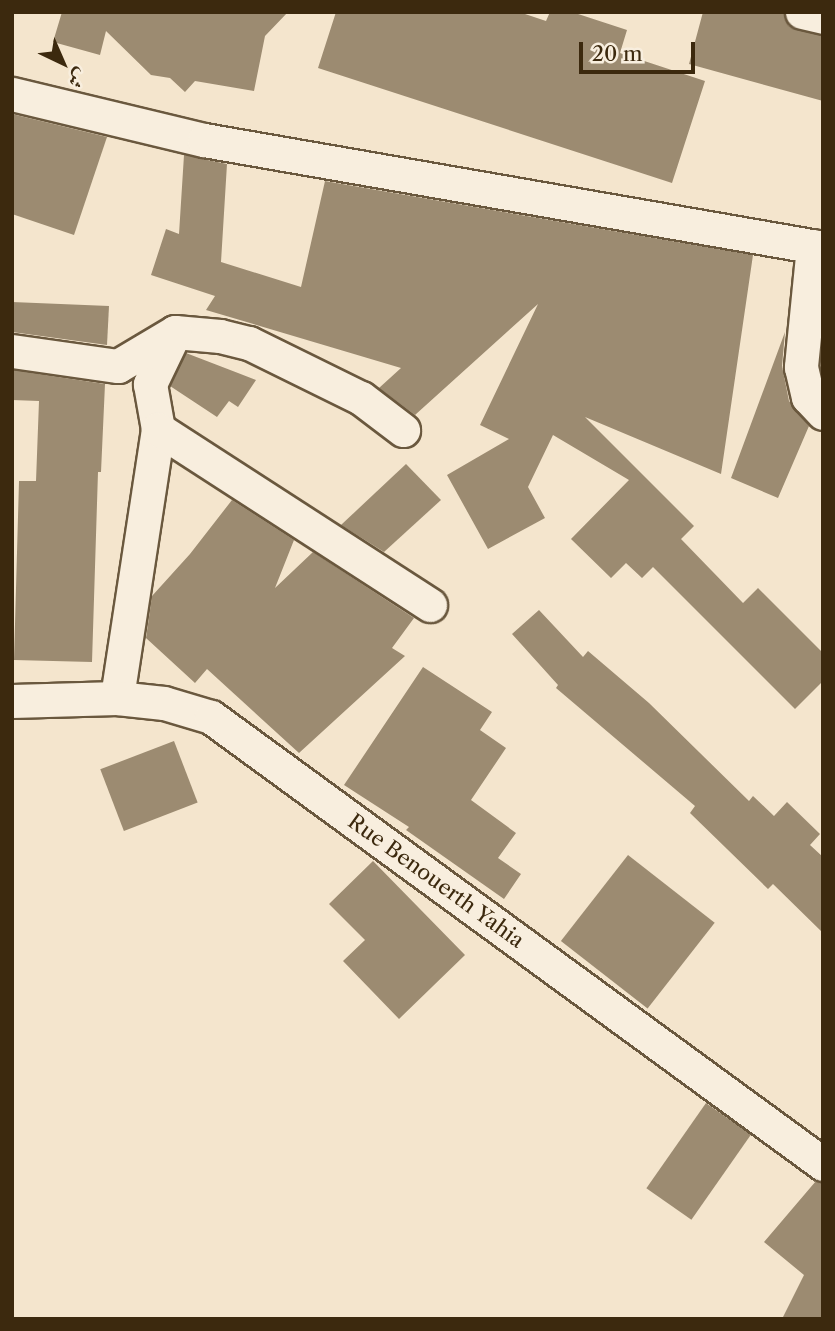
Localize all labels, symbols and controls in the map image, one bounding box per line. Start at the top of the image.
north arrow [28,28,98,98]
scale bar [583,28,698,72]
text: 20 m [592,41,643,66]
text: ش [63,64,93,93]
street label: Rue Benouerth Yahia [343,808,529,954]

